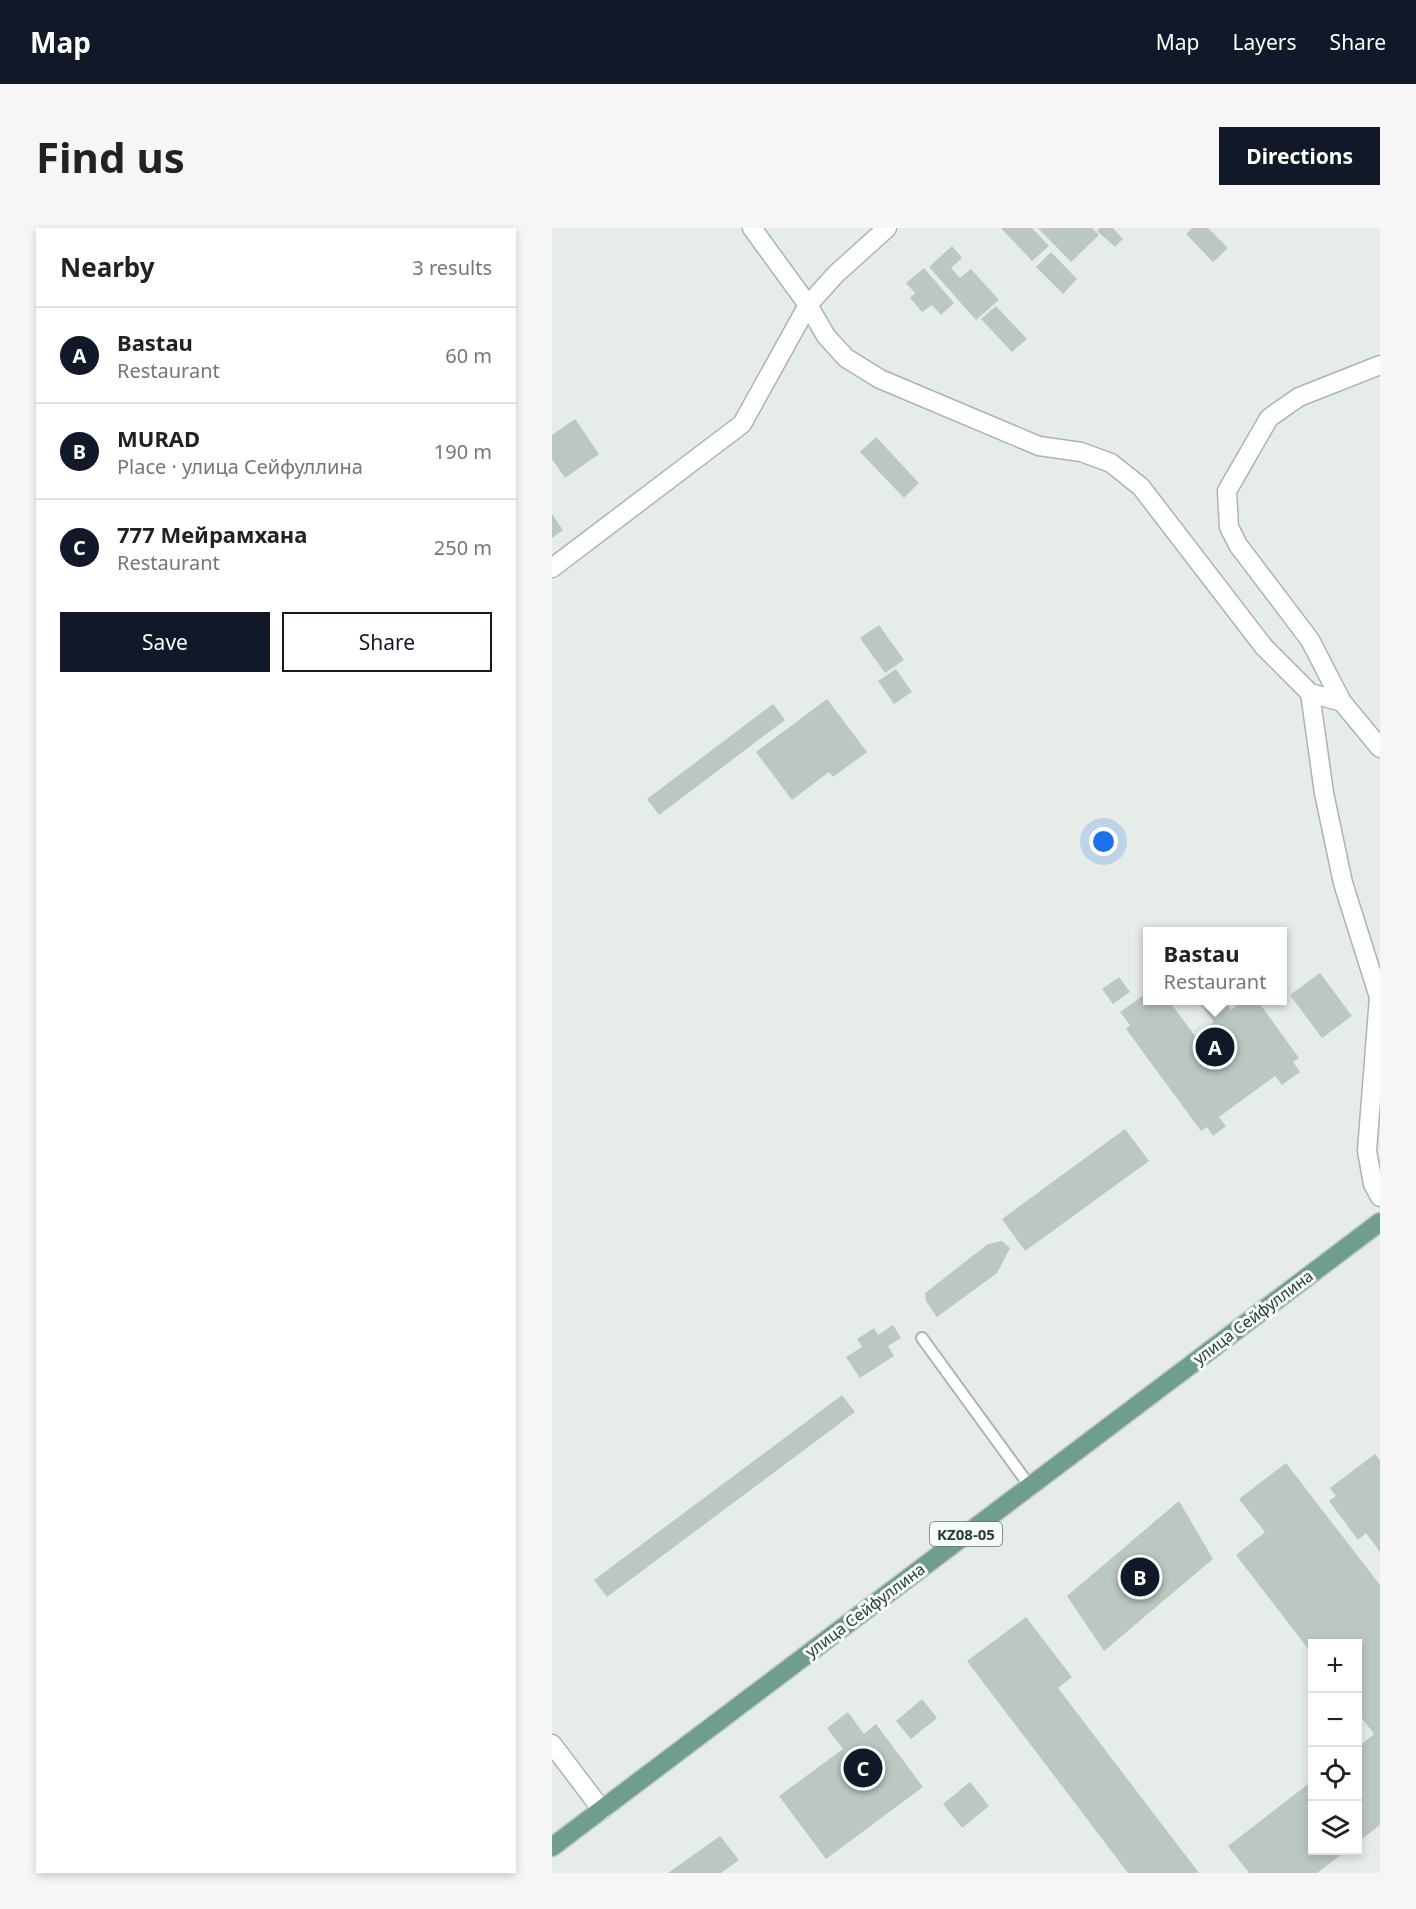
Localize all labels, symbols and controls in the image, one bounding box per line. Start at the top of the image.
text: Map [30,23,91,61]
text: Map [1156,28,1200,56]
text: Layers [1233,28,1297,56]
text: Share [1330,28,1386,56]
button: Directions [1219,127,1380,185]
text: Find us [36,128,185,185]
text: Nearby [60,249,155,285]
text: 3 results [412,254,492,281]
text: Bastau [117,327,193,357]
text: A [73,342,86,369]
text: 60 m [445,342,492,369]
text: Restaurant [117,357,220,384]
text: MURAD [117,423,200,453]
text: B [73,438,86,465]
text: 190 m [434,438,492,465]
text: Place · улица Сейфуллина [117,453,363,480]
text: 777 Мейрамхана [117,519,307,549]
text: C [73,534,86,561]
text: 250 m [434,534,492,561]
text: Restaurant [117,549,220,576]
button: Save [60,612,270,672]
button: Share [282,612,492,672]
your location [1089,827,1118,856]
popup [1143,927,1287,1005]
text: Bastau [1164,938,1240,968]
text: Restaurant [1164,968,1266,995]
pin: A [1196,1024,1234,1070]
street label: улица Сейфуллина [1189,1265,1317,1369]
road number: KZ08-05 [930,1522,1002,1546]
pin: B [1120,1554,1160,1600]
street label: улица Сейфуллина [801,1558,929,1662]
map controls [1308,1639,1362,1855]
button: + [1308,1639,1362,1693]
button: − [1308,1693,1362,1747]
pin: C [844,1746,882,1790]
button: locate [1308,1747,1362,1801]
button: layers [1308,1801,1362,1855]

